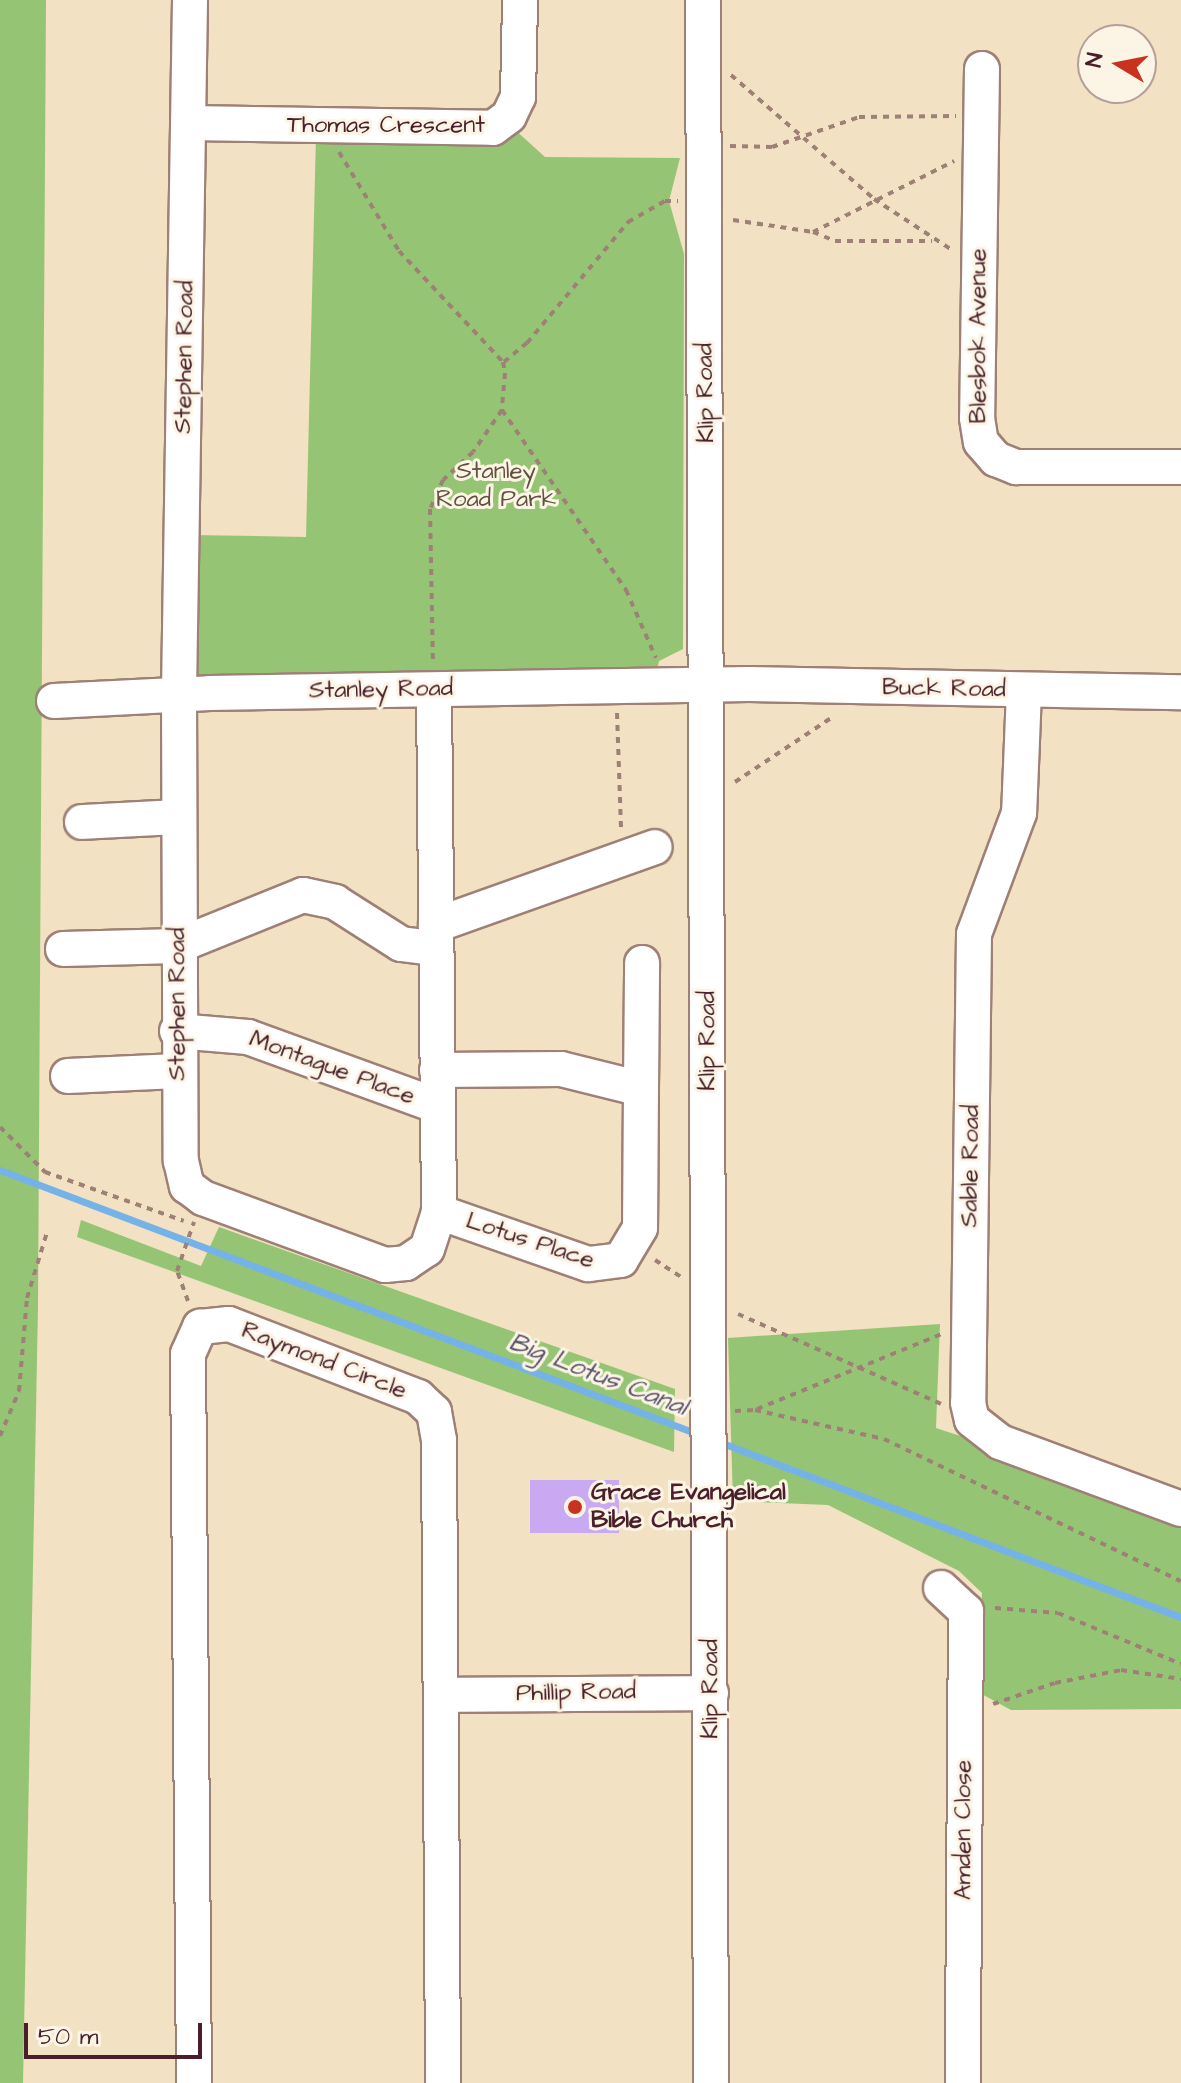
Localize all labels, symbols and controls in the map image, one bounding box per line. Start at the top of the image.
north arrow [1077,24,1157,104]
text: N [1078,51,1111,70]
street label: Thomas Crescent [287,112,485,140]
street label: Blesbok Avenue [965,248,993,424]
street label: Stephen Road [169,280,201,434]
street label: Klip Road [691,343,721,443]
park label: Stanley Road Park [436,458,556,514]
street label: Stanley Road [309,674,453,706]
street label: Buck Road [882,674,1006,704]
street label: Stephen Road [164,927,192,1081]
street label: Klip Road [694,991,722,1091]
street label: Montague Place [245,1025,419,1111]
street label: Sable Road [956,1104,986,1228]
street label: Lotus Place [462,1207,598,1275]
street label: Raymond Circle [237,1316,411,1406]
water label: Big Lotus Canal [505,1327,691,1423]
place label: Grace Evangelical Bible Church [591,1479,786,1535]
marker: Grace Evangelical Bible Church [566,1498,584,1516]
street label: Klip Road [697,1639,725,1739]
street label: Phillip Road [516,1678,636,1708]
street label: Amden Close [950,1760,978,1900]
scale bar [28,2007,206,2057]
text: 50 m [38,2020,98,2054]

